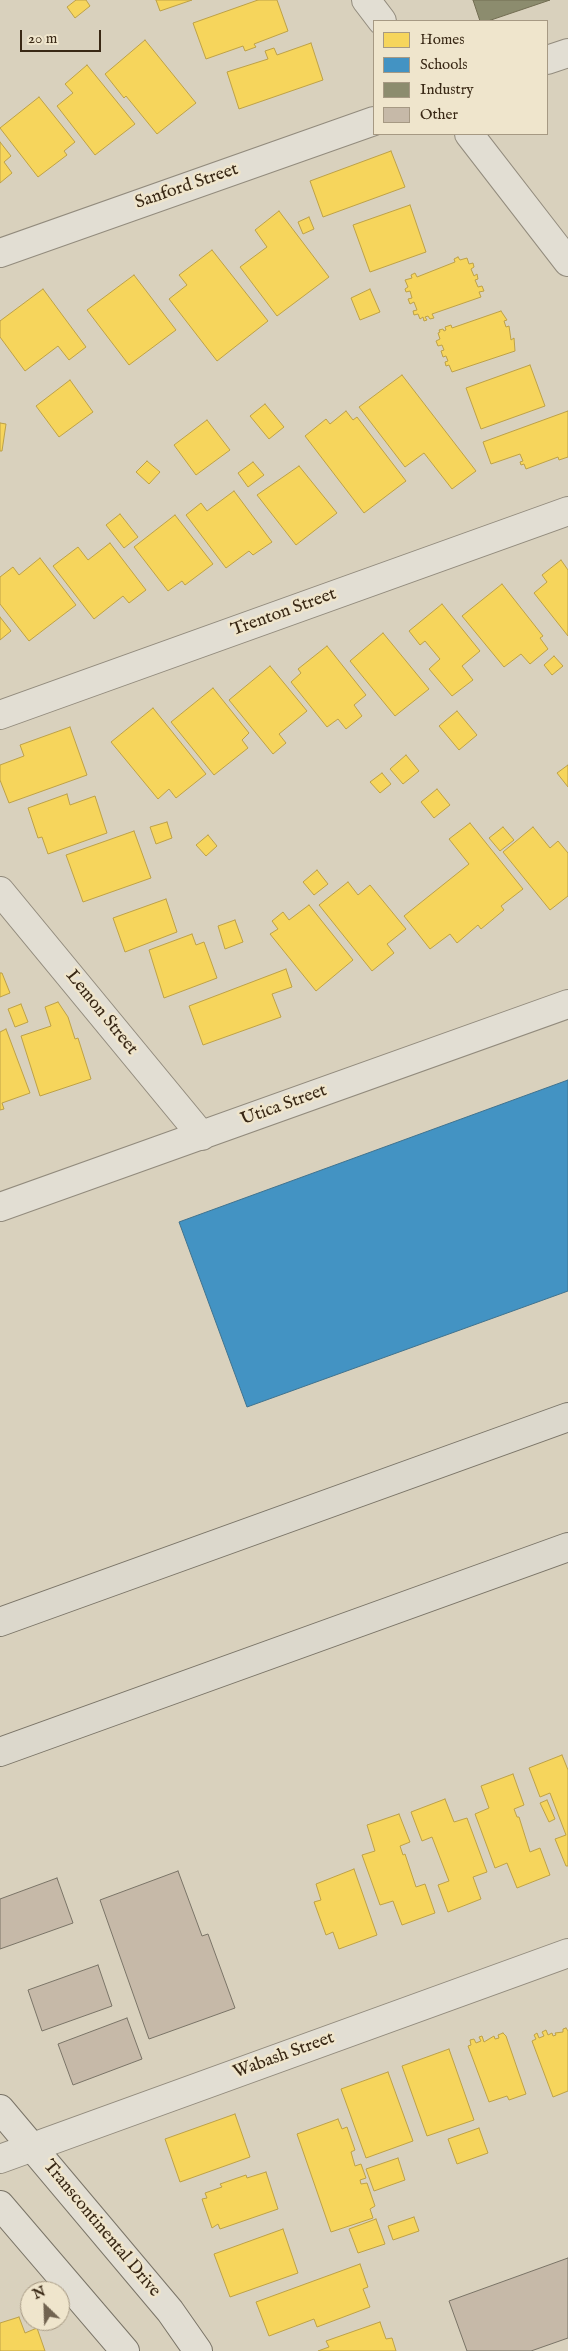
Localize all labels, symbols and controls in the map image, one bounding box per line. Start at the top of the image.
scale bar [22,20,104,52]
legend [373,20,548,135]
text: 20 m [28,29,57,48]
text: Homes [420,30,464,49]
text: Schools [420,55,468,74]
text: Industry [420,80,474,99]
text: Other [420,105,458,124]
street label: Sanford Street [133,159,241,215]
street label: Trenton Street [229,584,339,642]
street label: Lemon Street [60,966,142,1060]
street label: Utica Street [238,1080,330,1132]
street label: Wabash Street [231,2028,337,2084]
street label: Transcontinental Drive [37,2156,165,2302]
north arrow [20,2281,70,2331]
text: N [30,2283,49,2304]

